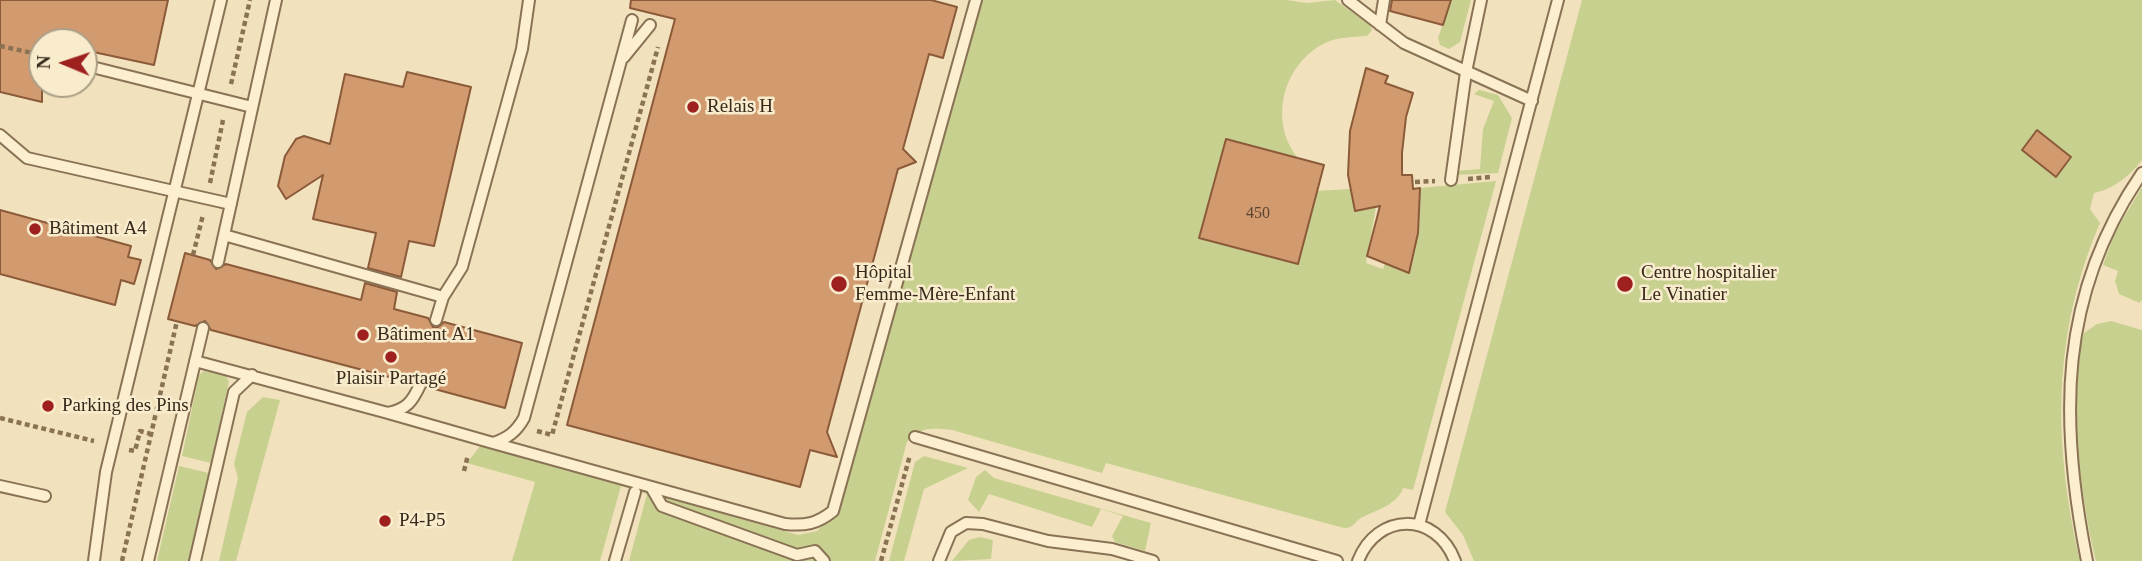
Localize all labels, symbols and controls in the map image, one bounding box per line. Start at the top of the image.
north arrow [28,28,98,98]
text: N [33,55,54,70]
place label: Relais H [707,96,773,118]
marker: Relais H [685,99,701,115]
house number: 450 [1246,204,1270,224]
place label: Bâtiment A4 [49,218,147,240]
marker: Bâtiment A4 [27,221,43,237]
place label: Hôpital Femme-Mère-Enfant [855,262,1015,306]
place label: Centre hospitalier Le Vinatier [1641,262,1777,306]
marker: Hôpital Femme-Mère-Enfant [829,274,849,294]
marker: Centre hospitalier Le Vinatier [1615,274,1635,294]
place label: Bâtiment A1 [377,324,475,346]
marker: Bâtiment A1 [355,327,371,343]
marker: Plaisir Partagé [383,349,399,365]
place label: Plaisir Partagé [336,368,446,390]
place label: Parking des Pins [62,395,189,417]
marker: Parking des Pins [40,398,56,414]
place label: P4-P5 [399,510,445,532]
marker: P4-P5 [377,513,393,529]

